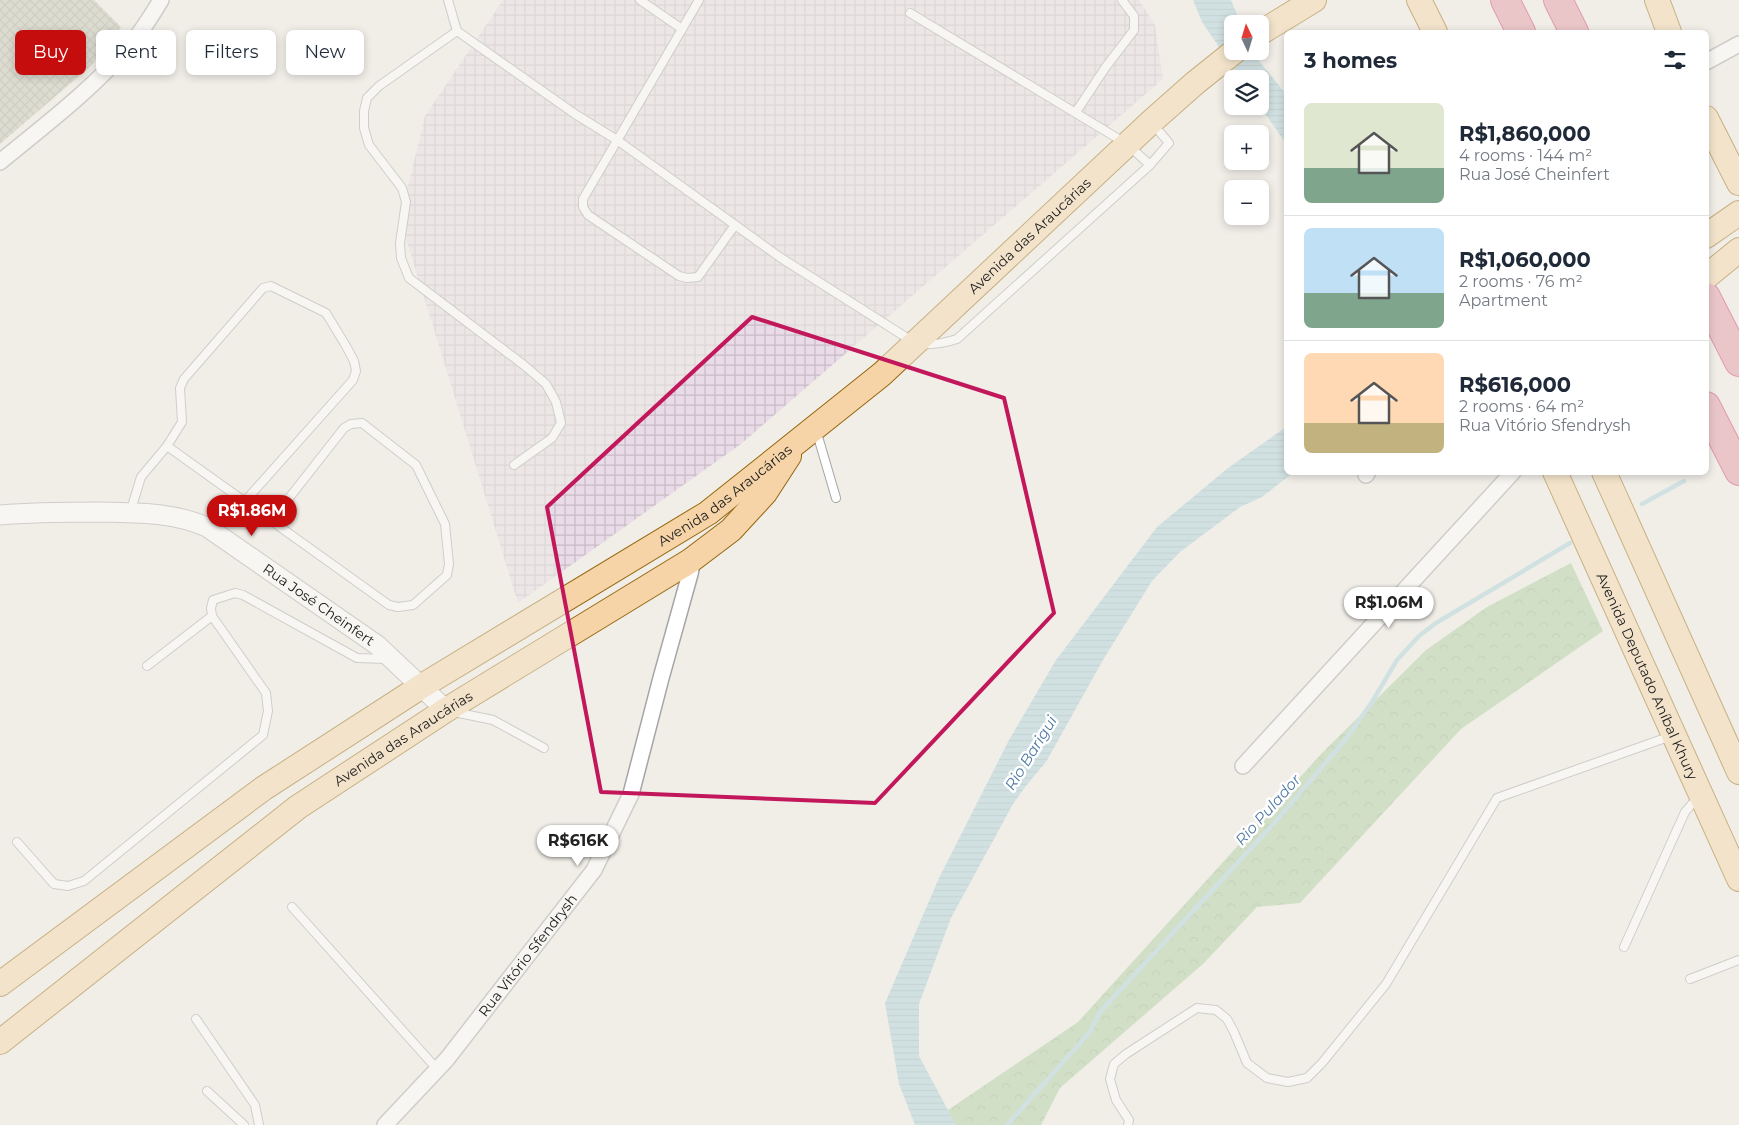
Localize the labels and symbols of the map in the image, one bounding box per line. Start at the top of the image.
north arrow [1224,15,1269,60]
street label: Avenida das Araucárias [964,174,1095,298]
street label: Avenida das Araucárias [655,440,796,550]
pin: R$1.86M [206,494,298,537]
street label: Rua José Cheinfert [259,560,378,650]
street label: Avenida Deputado Aníbal Khury [1593,570,1702,783]
pin: R$1.06M [1343,586,1435,629]
street label: Avenida das Araucárias [330,687,476,790]
water label: Rio Barigui [1000,711,1061,793]
water label: Rio Pulador [1231,770,1305,849]
pin: R$616K [537,824,619,867]
street label: Rua Vitório Sfendrysh [474,890,581,1020]

